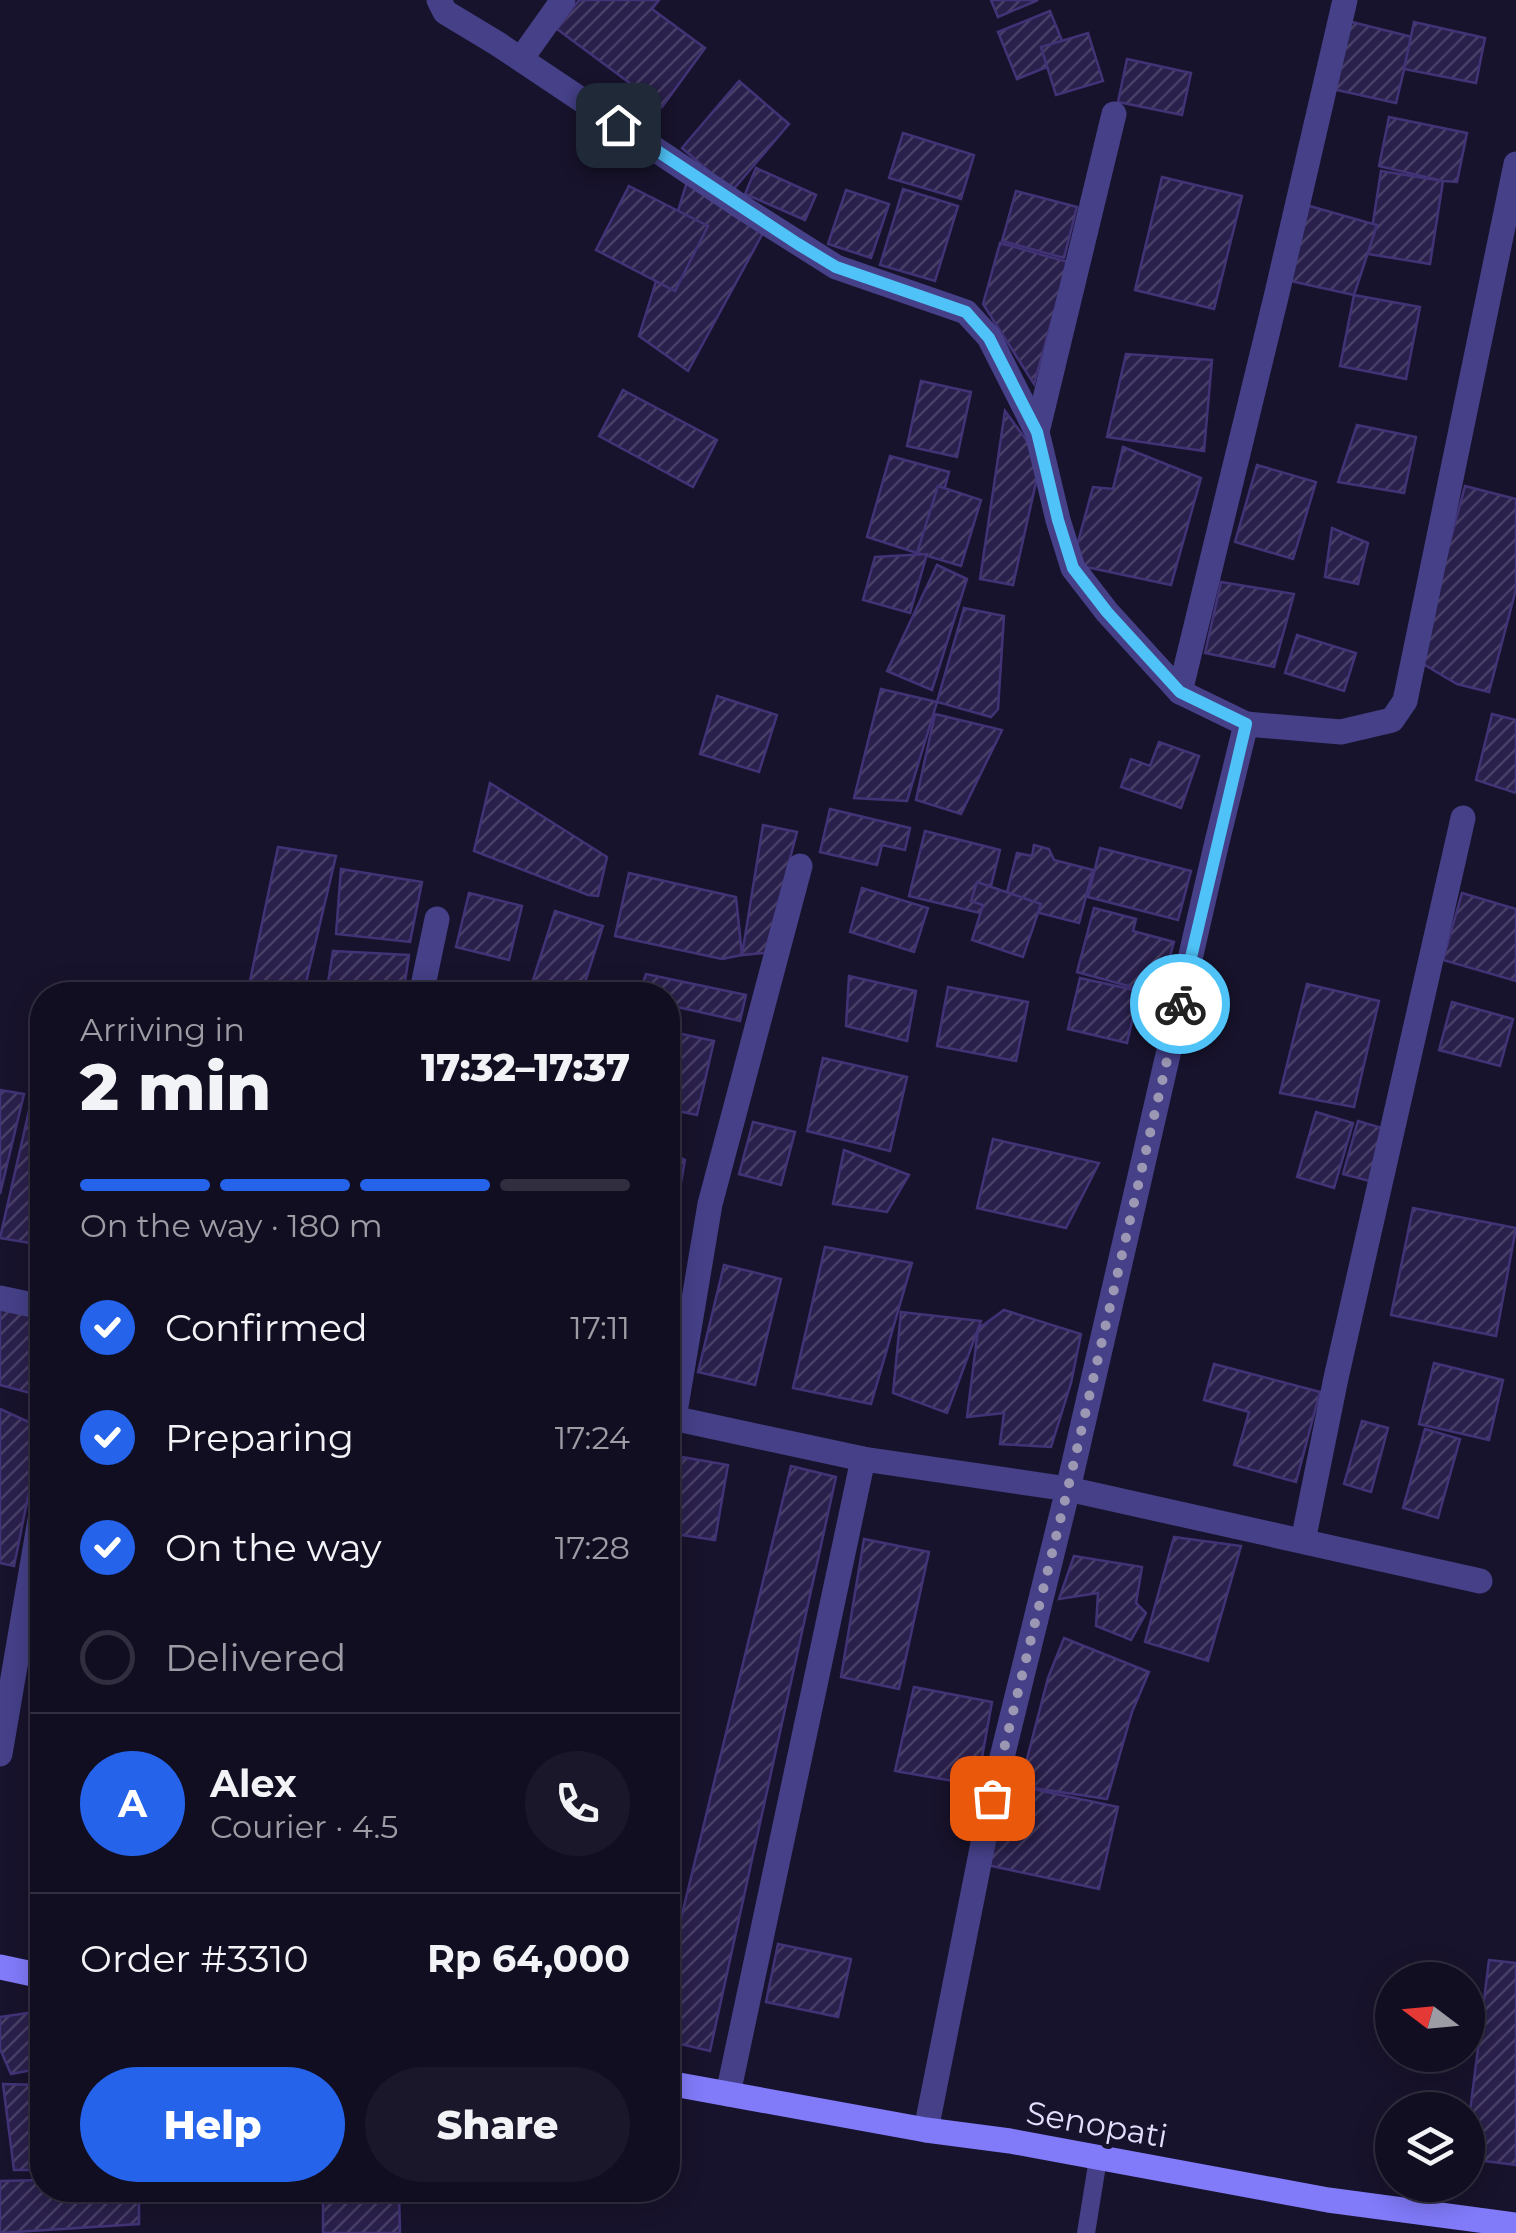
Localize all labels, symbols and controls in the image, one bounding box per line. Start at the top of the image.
pin [576,83,661,168]
icon: home [591,98,646,153]
courier [1130,954,1230,1054]
icon: bike [1153,977,1208,1032]
text: Arriving in [80,1010,245,1049]
text: 17:32–17:37 [421,1044,630,1091]
text: 2 min [80,1047,271,1126]
text: On the way · 180 m [80,1206,383,1245]
icon: check [80,1300,135,1355]
text: Confirmed [165,1304,368,1351]
text: 17:11 [570,1308,630,1347]
icon: check [80,1410,135,1465]
text: Preparing [165,1414,354,1461]
text: 17:24 [555,1418,630,1457]
icon: check [80,1520,135,1575]
text: On the way [165,1524,382,1571]
text: 17:28 [555,1528,630,1567]
text: Delivered [165,1634,346,1681]
button: phone [525,1751,630,1856]
pin [950,1756,1035,1841]
text: Alex [210,1760,297,1807]
icon: bag [965,1771,1020,1826]
text: A [118,1780,147,1827]
text: Courier · 4.5 [210,1807,398,1846]
text: Order #3310 [80,1935,309,1982]
text: Rp 64,000 [427,1935,630,1982]
north arrow [1375,1962,1485,2072]
map controls [1375,1962,1485,2202]
button: Help [80,2067,345,2182]
button: Share [365,2067,630,2182]
street label: Senopati [1023,2092,1171,2156]
button: layers [1375,2092,1485,2202]

